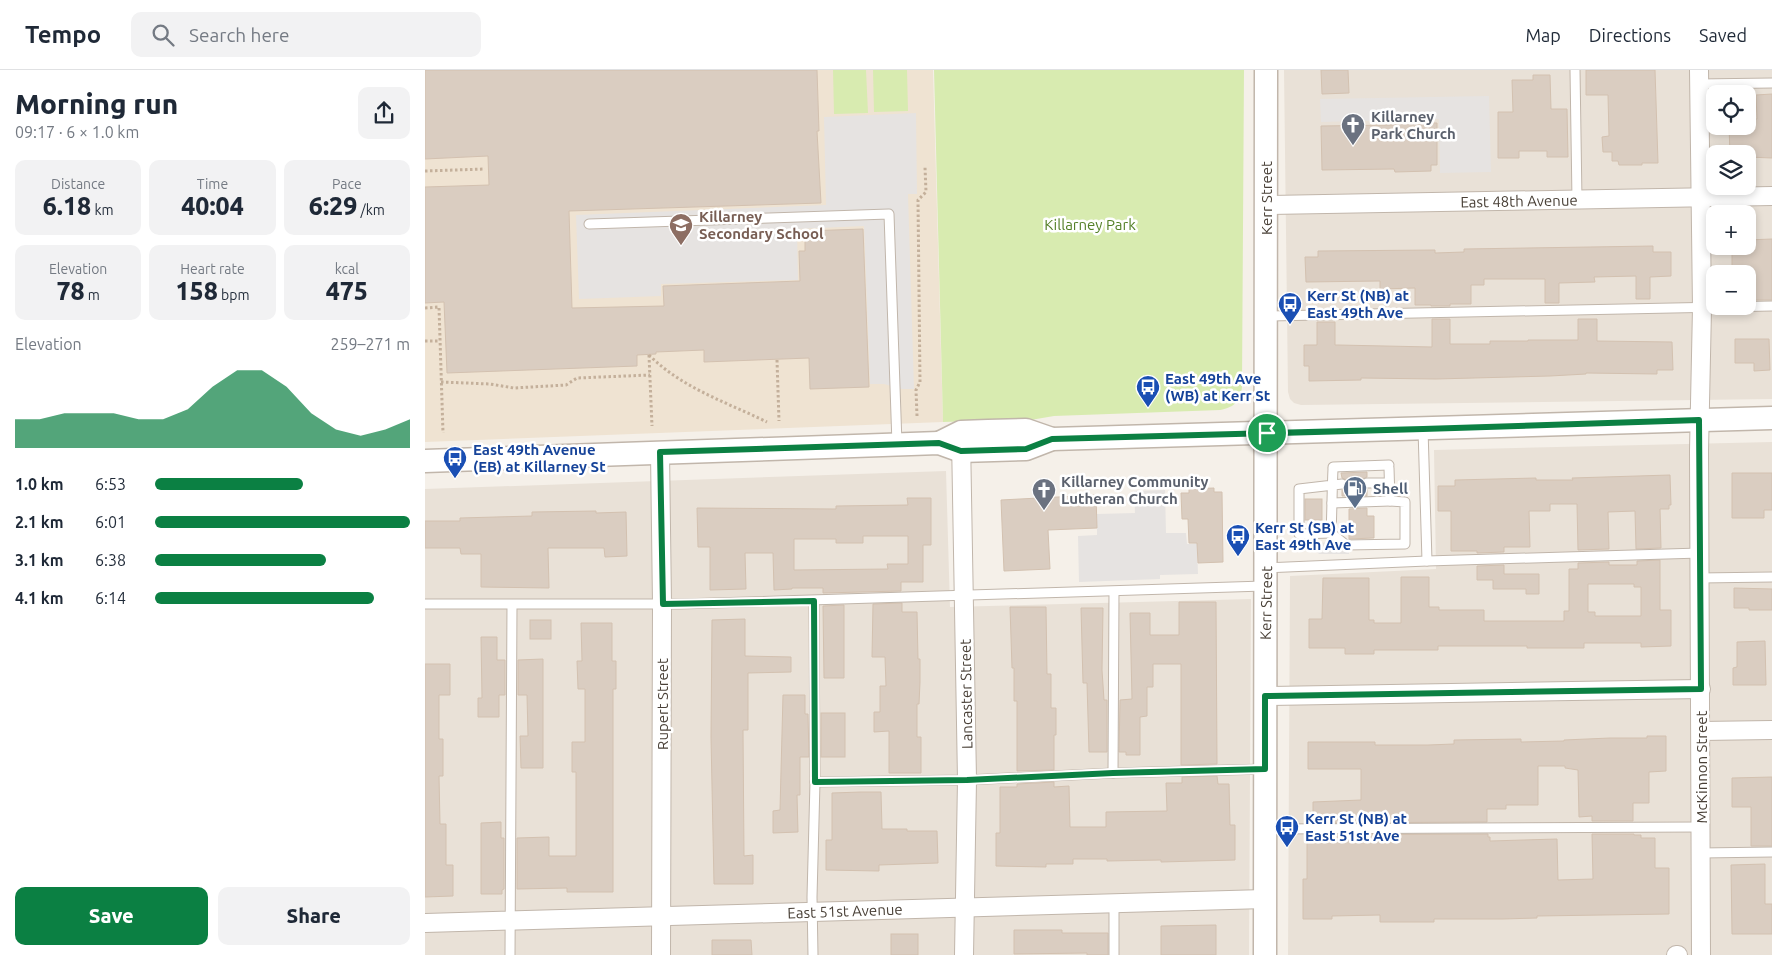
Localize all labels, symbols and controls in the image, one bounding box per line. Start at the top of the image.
search box [131,12,481,57]
text: Tempo [25,21,101,48]
icon: search [149,21,177,49]
text: Search here [189,24,290,46]
text: Map [1525,25,1561,45]
text: Directions [1589,25,1671,45]
text: Saved [1699,25,1747,45]
map controls [1706,85,1756,315]
button: locate [1706,85,1756,135]
button: share [358,87,410,139]
text: Morning run [15,88,178,119]
place label: Killarney Park Church [1371,108,1456,142]
church icon: Killarney Park Church [1340,112,1366,146]
text: 09:17 · 6 × 1.0 km [15,123,139,141]
button: layers [1706,145,1756,195]
street label: Kerr Street [1258,161,1275,235]
text: Distance [51,176,105,192]
text: Time [197,176,228,192]
text: Pace [332,176,362,192]
street label: East 48th Avenue [1460,191,1578,211]
text: 6.18 [43,192,91,220]
text: 40:04 [181,192,244,220]
text: 6:29 [309,192,357,220]
text: km [91,202,114,218]
text: /km [357,202,385,218]
button: + [1706,205,1756,255]
place label: Killarney Secondary School [699,208,824,242]
school or university icon: Killarney Secondary School [668,212,694,246]
park label: Killarney Park [1044,216,1136,233]
text: Elevation [49,261,107,277]
text: Heart rate [180,261,245,277]
text: kcal [335,261,359,277]
button: − [1706,265,1756,315]
text: 78 [56,277,85,305]
text: 158 [176,277,218,305]
text: 475 [326,277,368,305]
text: m [85,287,100,303]
text: bpm [218,287,249,303]
place label: Kerr St (NB) at East 49th Ave [1307,287,1410,321]
bus stop icon: Kerr St (NB) at East 49th Ave [1277,291,1303,325]
text: Elevation [15,335,82,353]
text: 259–271 m [330,335,410,353]
place label: East 49th Ave (WB) at Kerr St [1165,370,1271,404]
bus stop icon: East 49th Ave (WB) at Kerr St [1135,374,1161,408]
pin [1246,412,1288,454]
icon: arrive [1253,419,1281,447]
place label: East 49th Avenue (EB) at Killarney St [473,441,606,475]
bus stop icon: East 49th Avenue (EB) at Killarney St [442,445,468,479]
place label: Killarney Community Lutheran Church [1061,473,1208,507]
text: 1.0 km [15,475,64,493]
text: 6:53 [95,475,126,493]
fuel station icon: Shell [1342,475,1368,509]
church icon: Killarney Community Lutheran Church [1031,477,1057,511]
place label: Shell [1373,480,1408,497]
text: 2.1 km [15,513,64,531]
text: 6:01 [95,513,126,531]
place label: Kerr St (SB) at East 49th Ave [1255,519,1355,553]
bus stop icon: Kerr St (SB) at East 49th Ave [1225,523,1251,557]
text: 3.1 km [15,551,64,569]
text: 6:38 [95,551,126,569]
street label: Kerr Street [1257,566,1275,640]
text: 4.1 km [15,589,64,607]
text: 6:14 [95,589,126,607]
street label: Lancaster Street [957,639,975,749]
street label: Rupert Street [654,658,671,750]
street label: McKinnon Street [1693,710,1710,823]
place label: Kerr St (NB) at East 51st Ave [1305,810,1408,844]
bus stop icon: Kerr St (NB) at East 51st Ave [1274,814,1300,848]
button: Save [15,887,208,945]
button: Share [218,887,410,945]
street label: East 51st Avenue [787,900,903,922]

